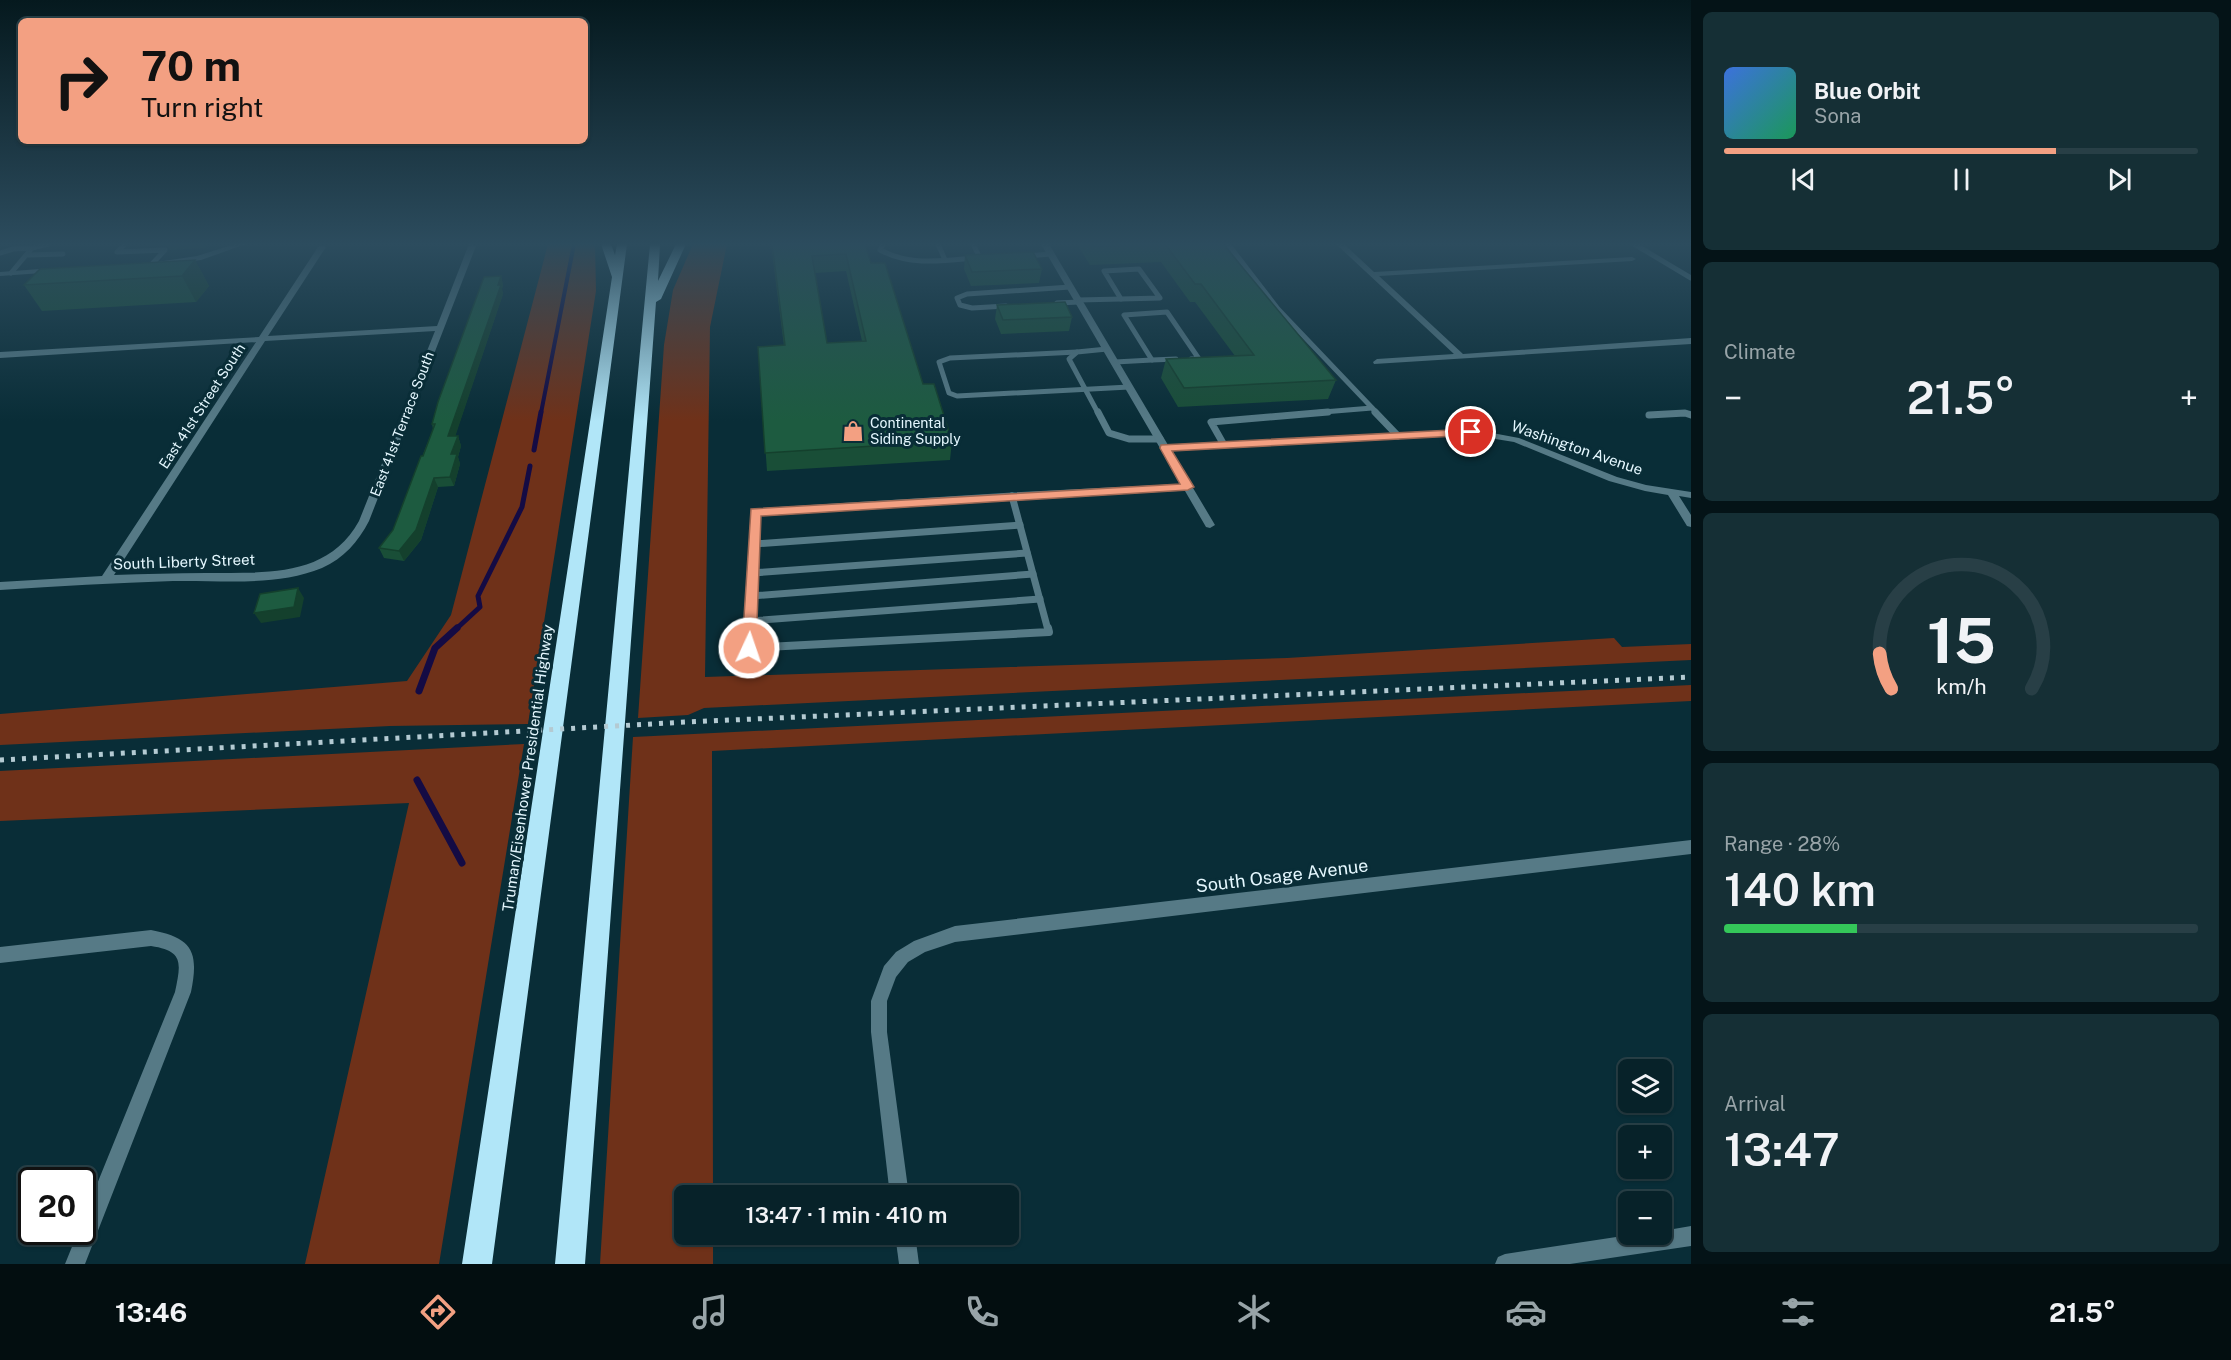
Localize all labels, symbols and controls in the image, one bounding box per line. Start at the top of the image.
text: 70 m [141,41,241,90]
icon: right [42,42,120,120]
text: Blue Orbit [1814,78,1921,104]
text: Turn right [141,91,264,123]
text: Sona [1814,104,1861,128]
icon: previous [1787,163,1820,196]
icon: pause [1945,163,1978,196]
icon: next [2103,163,2136,196]
text: Climate [1724,340,1796,364]
street label: East 41st Street South [156,341,248,471]
street label: East 41st Terrace South [367,349,437,499]
text: 21.5° [1907,371,2015,424]
text: − [1724,379,1742,417]
text: + [2180,379,2198,417]
pin [1445,406,1496,457]
place label: Continental Siding Supply [870,415,961,447]
icon: arrive [1454,415,1487,448]
street label: Washington Avenue [1509,417,1645,478]
shop icon: Continental Siding Supply [841,419,865,443]
street label: South Liberty Street [113,551,255,572]
text: 15 [1927,604,1995,677]
position arrow [717,616,781,680]
street label: Truman/Eisenhower Presidential Highway [499,623,556,913]
text: km/h [1936,674,1986,699]
text: Range · 28% [1724,832,1840,856]
street label: South Osage Avenue [1194,854,1369,897]
text: 140 km [1724,863,1876,916]
map controls [1618,1059,1672,1245]
button: layers [1618,1059,1672,1113]
text: Arrival [1724,1092,1786,1116]
text: 13:47 [1724,1123,1840,1176]
button: + [1618,1125,1672,1179]
speed limit sign: 20 [18,1167,96,1245]
button: − [1618,1191,1672,1245]
text: 13:47 · 1 min · 410 m [746,1202,947,1228]
icon: directions [417,1291,459,1333]
icon: music [689,1291,731,1333]
icon: phone [961,1291,1003,1333]
icon: climate [1233,1291,1275,1333]
icon: car [1505,1291,1547,1333]
icon: filters [1777,1291,1819,1333]
text: 13:46 [115,1296,187,1328]
text: 21.5° [2049,1296,2116,1328]

